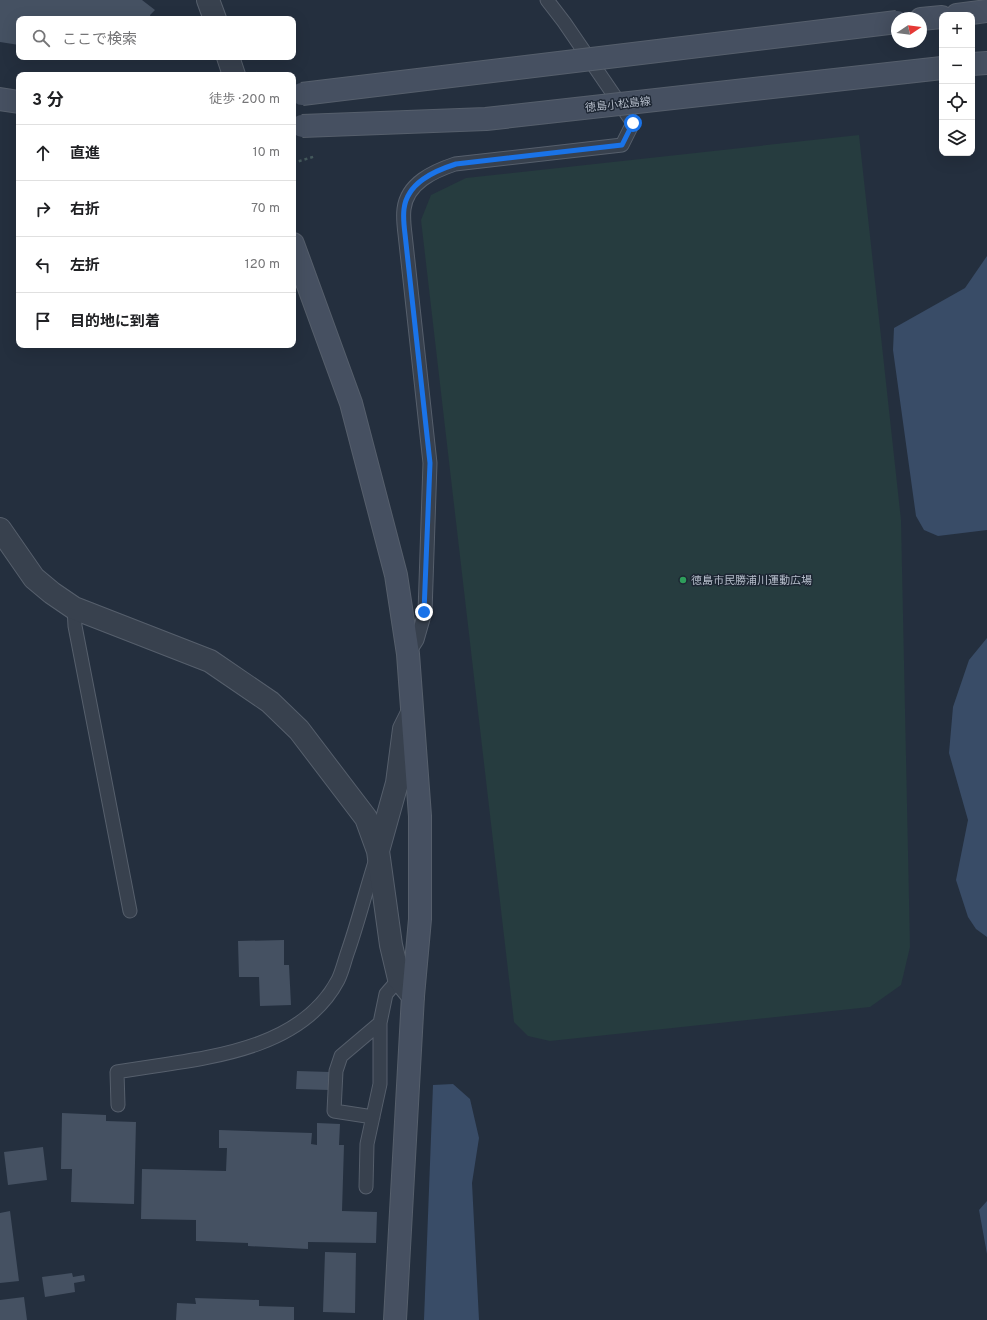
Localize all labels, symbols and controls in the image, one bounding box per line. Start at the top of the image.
north arrow [891,12,927,48]
map controls [939,12,975,156]
button: + [939,12,975,48]
search box [16,16,296,60]
icon: search [30,27,52,49]
text: ここで検索 [62,31,137,50]
button: − [939,48,975,84]
button: locate [939,84,975,120]
text: 3 分 [32,90,63,112]
text: 徒歩 · 200 m [209,92,280,108]
street label: 徳島小松島線 [585,95,652,115]
route start [624,114,642,132]
button: layers [939,120,975,156]
icon: ahead [32,142,54,164]
text: 直進 [70,145,100,164]
text: 10 m [253,145,280,161]
icon: right [32,198,54,220]
text: 右折 [70,201,100,220]
text: 70 m [251,201,280,217]
icon: left [32,254,54,276]
text: 左折 [70,257,100,276]
text: 120 m [245,257,280,273]
icon: arrive [32,310,54,332]
text: 目的地に到着 [70,313,160,332]
place label: 徳島市民勝浦川運動広場 [691,574,812,588]
marker: 徳島市民勝浦川運動広場 [678,575,688,585]
route end [415,603,433,621]

